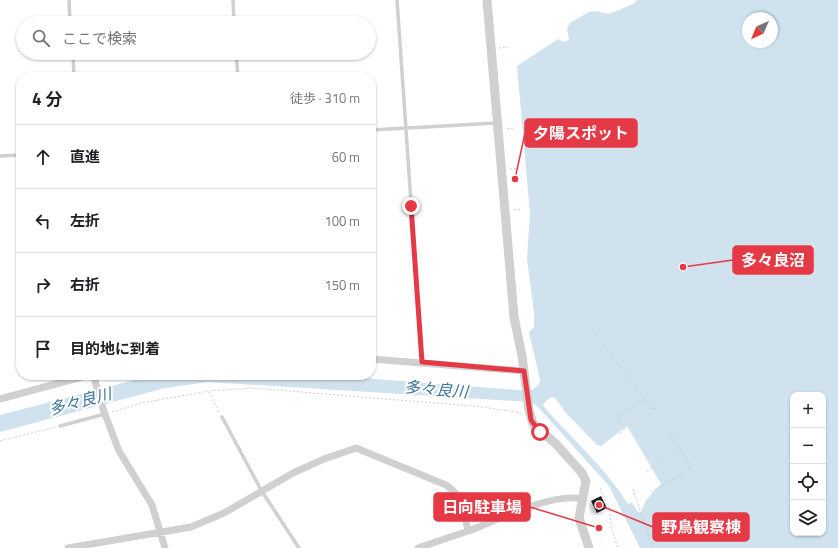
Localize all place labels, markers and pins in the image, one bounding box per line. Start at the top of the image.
callout: 夕陽スポット [525,119,637,147]
callout: 多々良沼 [733,246,813,274]
callout: 日向駐車場 [434,493,530,521]
callout: 野鳥観察棟 [653,513,749,541]

